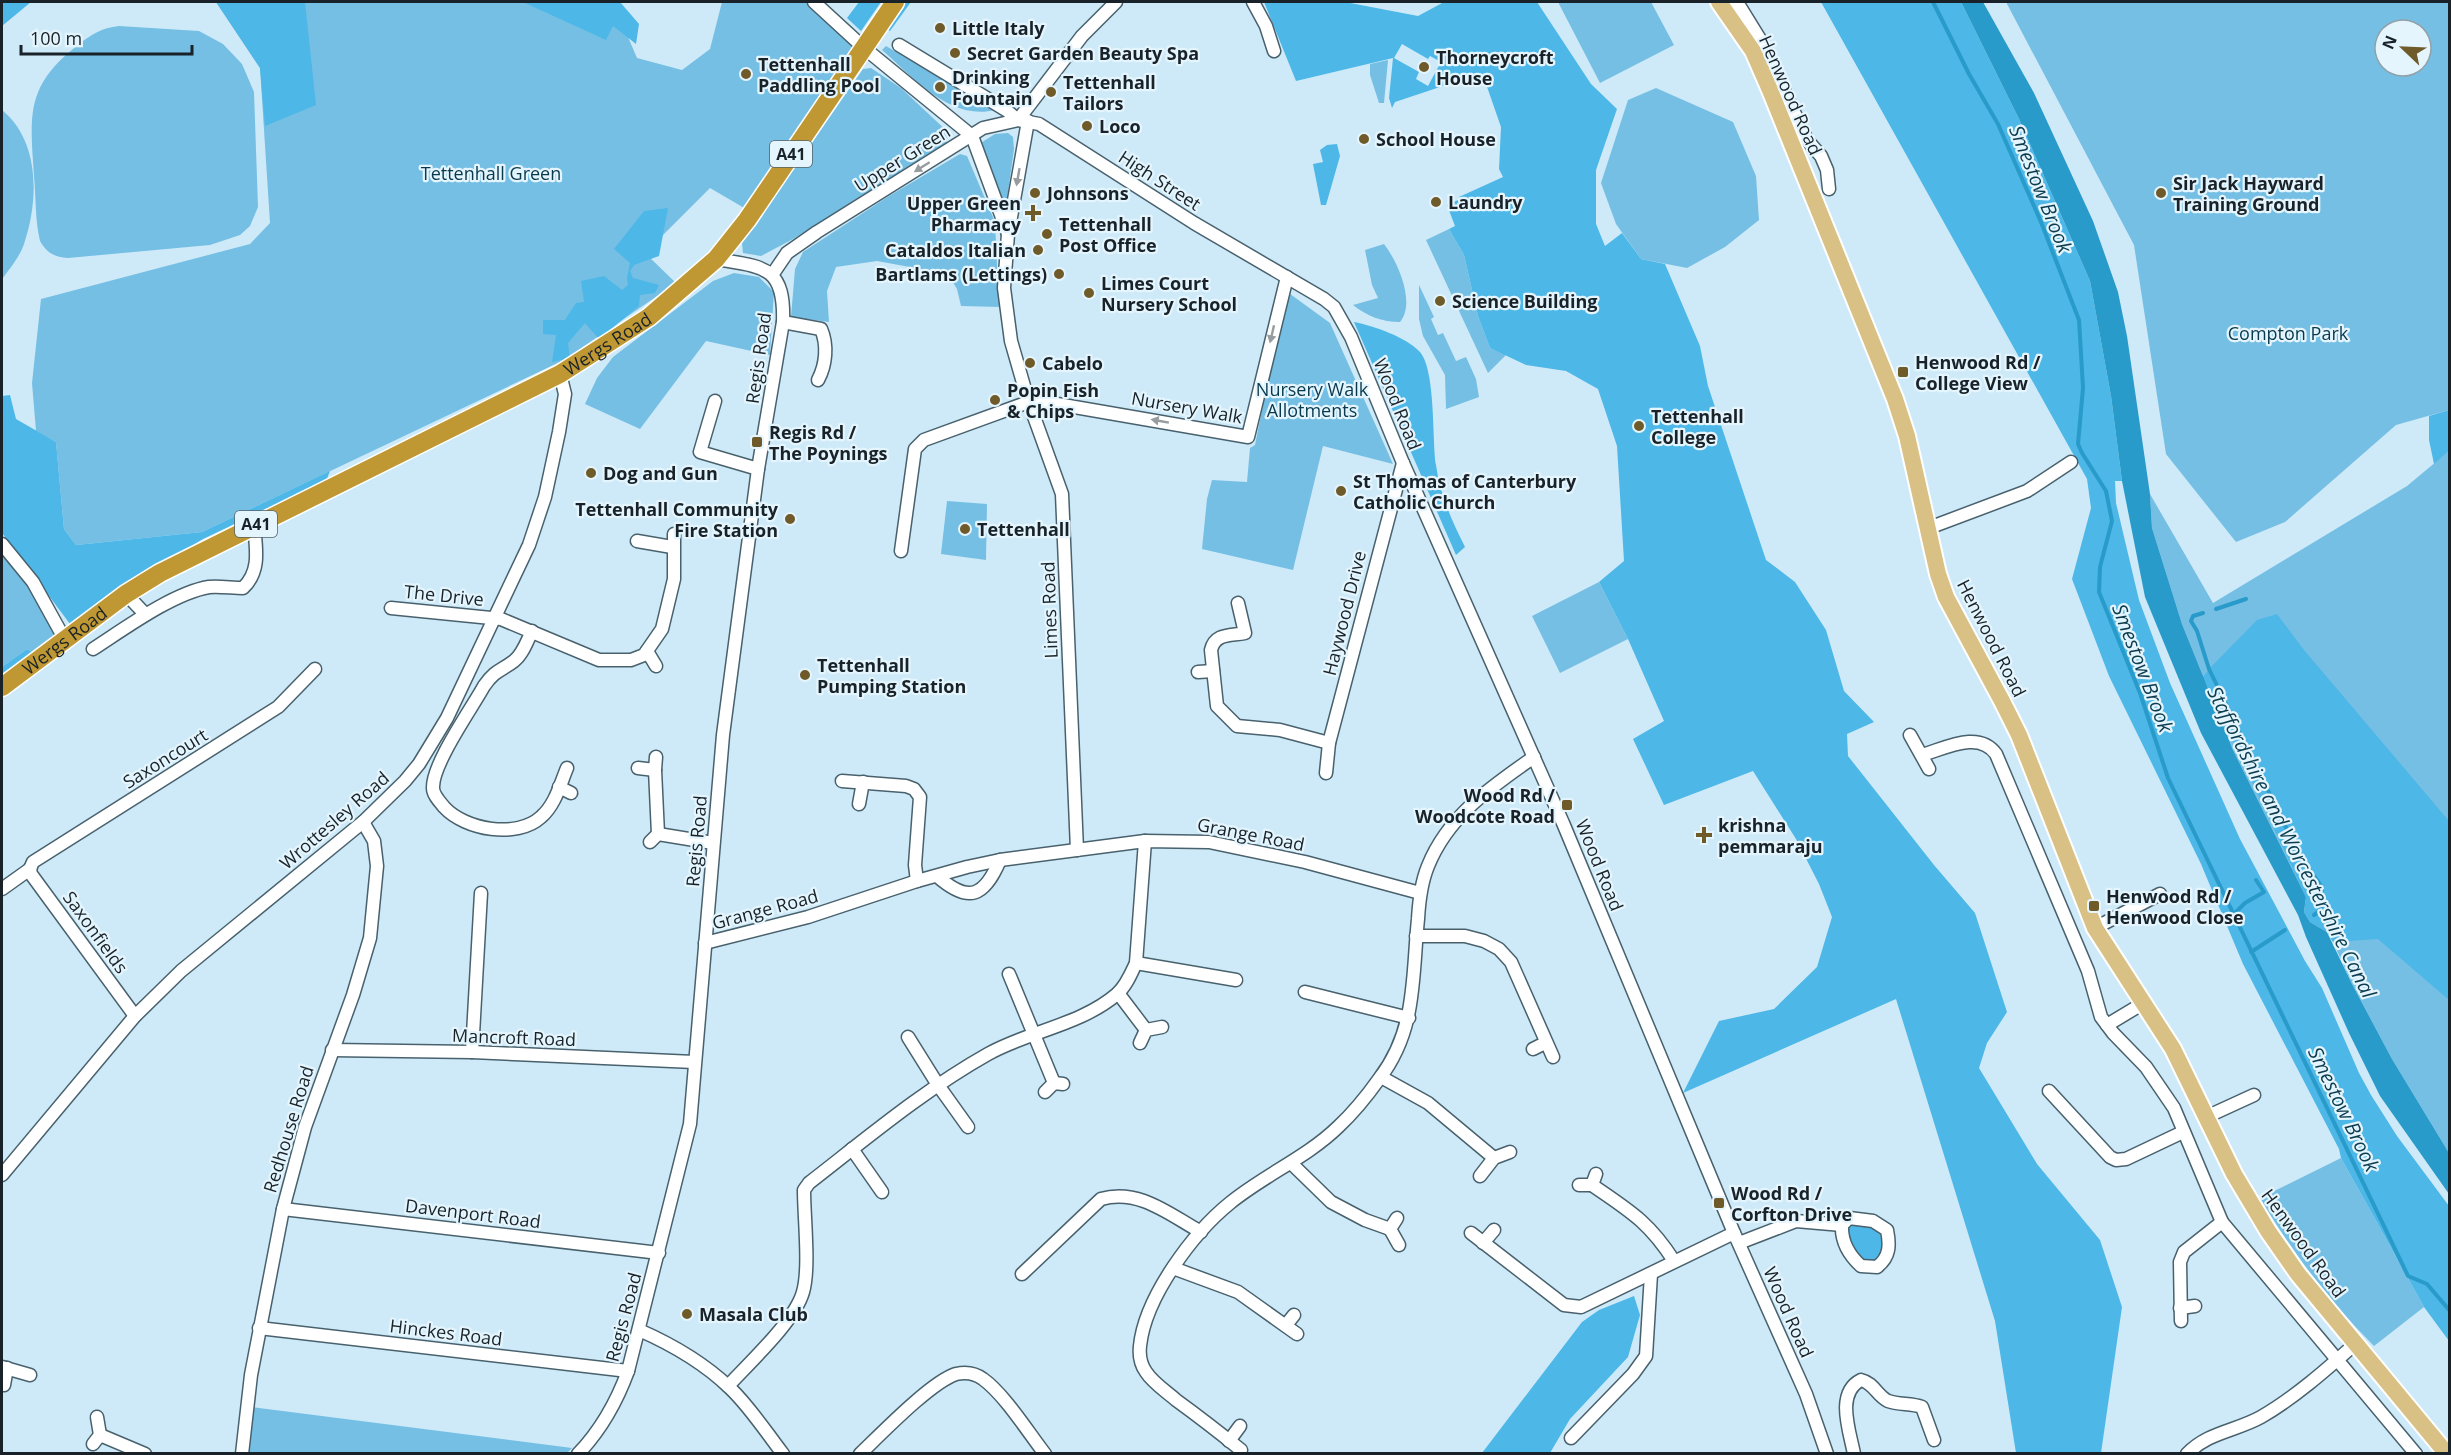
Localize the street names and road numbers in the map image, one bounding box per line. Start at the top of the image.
street label: Henwood Road [1754,31,1828,159]
street label: Upper Green [849,119,955,197]
road number: A41 [770,141,812,167]
street label: High Street [1114,144,1206,216]
street label: Wergs Road [559,307,656,381]
street label: Regis Road [740,311,776,405]
street label: Wood Road [1369,355,1427,453]
street label: Nursery Walk [1130,385,1245,429]
road number: A41 [235,511,277,537]
street label: Haywood Drive [1317,548,1371,678]
street label: Limes Road [1035,561,1063,659]
street label: Henwood Road [1952,575,2032,701]
street label: The Drive [403,579,485,611]
street label: Wergs Road [17,601,112,680]
street label: Saxoncourt [118,723,212,793]
street label: Wrottesley Road [274,766,394,874]
street label: Regis Road [680,794,712,888]
street label: Grange Road [1195,812,1307,856]
street label: Wood Road [1571,816,1629,914]
street label: Grange Road [709,883,821,935]
street label: Saxonfields [58,886,134,978]
street label: Mancroft Road [452,1023,576,1051]
street label: Redhouse Road [257,1063,319,1195]
street label: Henwood Road [2256,1184,2352,1302]
street label: Davenport Road [404,1193,542,1233]
street label: Wood Road [1758,1263,1820,1361]
street label: Regis Road [600,1270,646,1364]
street label: Hinckes Road [388,1313,504,1351]

